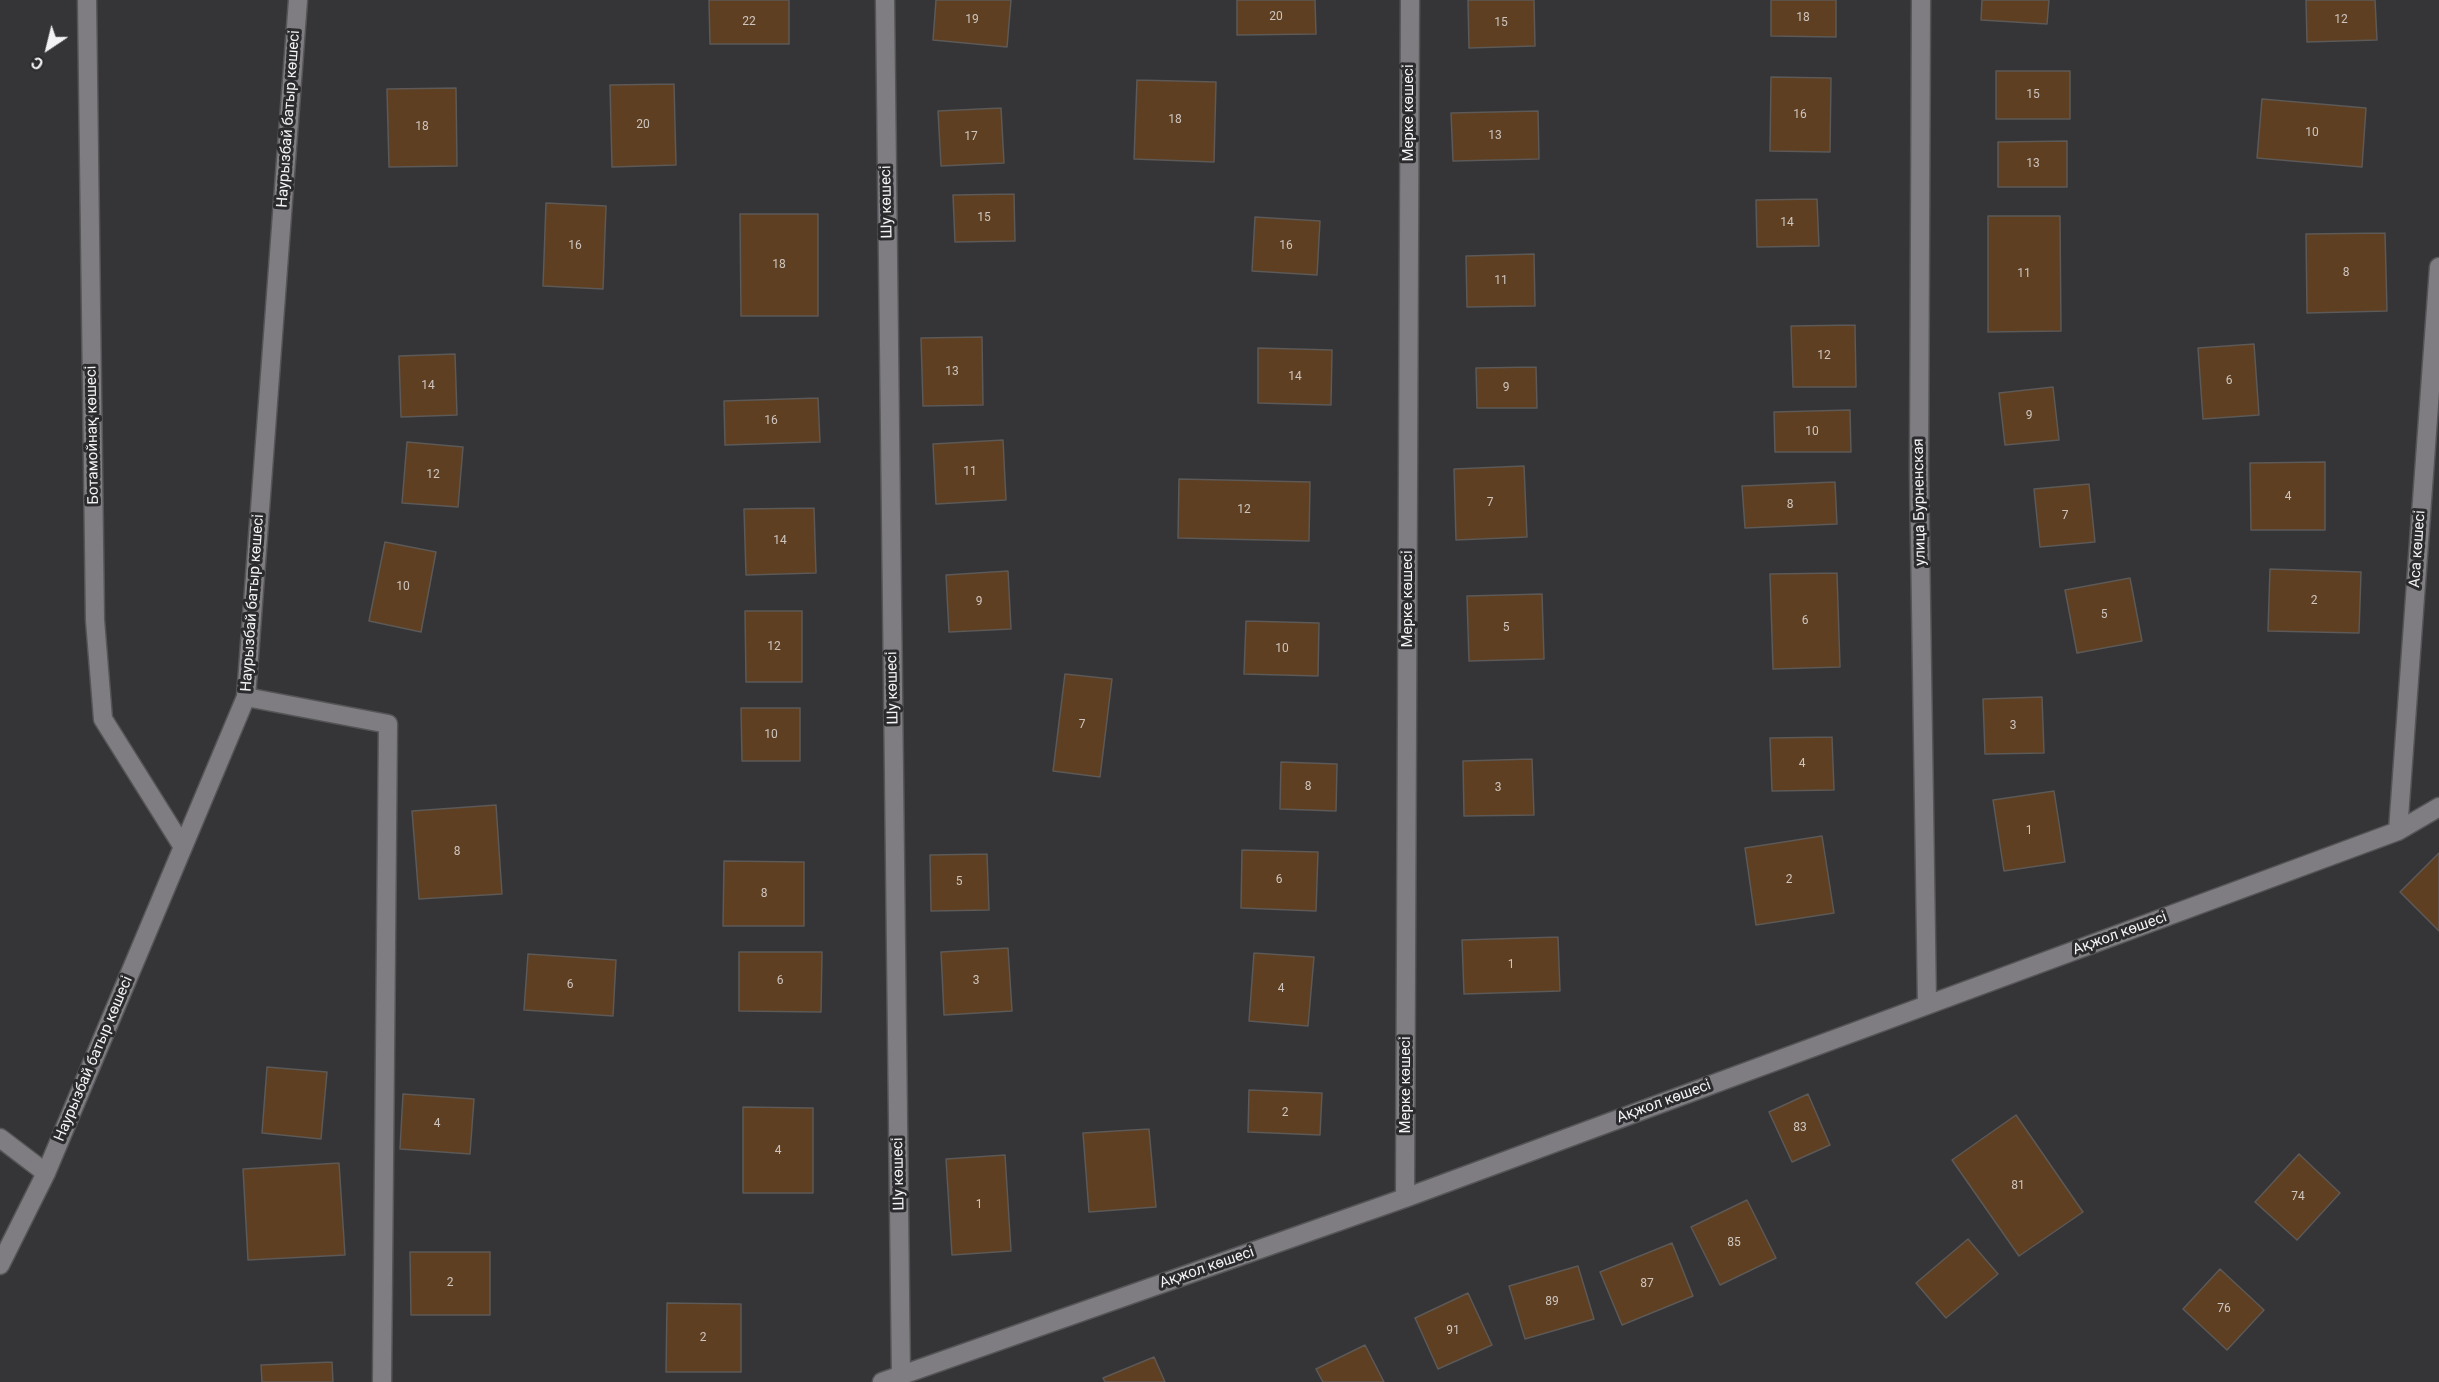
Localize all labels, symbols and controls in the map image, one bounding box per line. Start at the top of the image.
house number: 20 [1269,10,1283,24]
house number: 18 [1796,11,1810,25]
house number: 19 [965,13,979,27]
house number: 12 [2334,13,2348,27]
house number: 22 [742,15,756,29]
house number: 15 [1494,16,1508,30]
north arrow [18,18,78,78]
street label: Наурызбай батыр көшесі [274,30,304,208]
text: С [28,52,47,74]
street label: Мерке көшесі [1400,64,1418,162]
house number: 15 [2026,88,2040,102]
house number: 16 [1793,108,1807,122]
house number: 18 [1168,113,1182,127]
house number: 20 [636,118,650,132]
house number: 18 [415,120,429,134]
house number: 10 [2305,126,2319,140]
house number: 13 [1488,129,1502,143]
house number: 17 [964,130,978,144]
house number: 13 [2026,157,2040,171]
street label: Шу көшесі [877,165,897,239]
house number: 15 [977,211,991,225]
house number: 14 [1780,216,1794,230]
house number: 16 [568,239,582,253]
house number: 16 [1279,239,1293,253]
house number: 18 [772,258,786,272]
house number: 8 [2343,266,2349,280]
house number: 11 [2017,267,2031,281]
house number: 11 [1494,274,1508,288]
house number: 12 [1817,349,1831,363]
street label: Ботамойнақ көшесі [83,365,103,505]
house number: 13 [945,365,959,379]
house number: 14 [1288,370,1302,384]
house number: 6 [2226,374,2232,388]
house number: 14 [421,379,435,393]
house number: 9 [1503,381,1509,395]
house number: 9 [2026,409,2032,423]
house number: 16 [764,414,778,428]
house number: 10 [1805,425,1819,439]
street label: улица Бурненская [1910,438,1930,566]
house number: 11 [963,465,977,479]
house number: 12 [426,468,440,482]
house number: 4 [2285,490,2291,504]
house number: 7 [1487,496,1493,510]
house number: 8 [1787,498,1793,512]
house number: 12 [1237,503,1251,517]
house number: 7 [2062,509,2068,523]
street label: Аса көшесі [2406,510,2430,588]
street label: Наурызбай батыр көшесі [238,514,268,692]
house number: 14 [773,534,787,548]
street label: Мерке көшесі [1399,550,1417,648]
house number: 10 [396,580,410,594]
house number: 2 [2311,594,2317,608]
house number: 9 [976,595,982,609]
house number: 5 [2101,608,2107,622]
house number: 6 [1802,614,1808,628]
house number: 5 [1503,621,1509,635]
house number: 12 [767,640,781,654]
house number: 10 [1275,642,1289,656]
street label: Шу көшесі [883,651,903,725]
house number: 7 [1079,718,1085,732]
house number: 3 [2010,719,2016,733]
house number: 10 [764,728,778,742]
house number: 4 [1799,757,1805,771]
house number: 8 [1305,780,1311,794]
house number: 3 [1495,781,1501,795]
house number: 1 [2026,824,2032,838]
house number: 8 [454,845,460,859]
house number: 6 [1276,873,1282,887]
house number: 2 [1786,873,1792,887]
house number: 5 [956,875,962,889]
house number: 8 [761,887,767,901]
street label: Ақжол көшесі [2070,909,2170,959]
house number: 1 [1508,958,1514,972]
street label: Наурызбай батыр көшесі [51,974,137,1144]
house number: 6 [777,974,783,988]
house number: 3 [973,974,979,988]
house number: 6 [567,978,573,992]
house number: 4 [1278,982,1284,996]
street label: Мерке көшесі [1397,1036,1415,1134]
street label: Ақжол көшесі [1614,1077,1714,1127]
house number: 2 [1282,1106,1288,1120]
house number: 4 [434,1117,440,1131]
house number: 83 [1793,1121,1807,1135]
street label: Шу көшесі [889,1137,909,1211]
house number: 4 [775,1144,781,1158]
house number: 81 [2011,1179,2025,1193]
house number: 74 [2291,1190,2305,1204]
house number: 1 [976,1198,982,1212]
house number: 85 [1727,1236,1741,1250]
street label: Ақжол көшесі [1157,1243,1257,1293]
house number: 2 [447,1276,453,1290]
house number: 87 [1640,1277,1654,1291]
house number: 89 [1545,1295,1559,1309]
house number: 76 [2217,1302,2231,1316]
house number: 91 [1446,1324,1460,1338]
house number: 2 [700,1331,706,1345]

